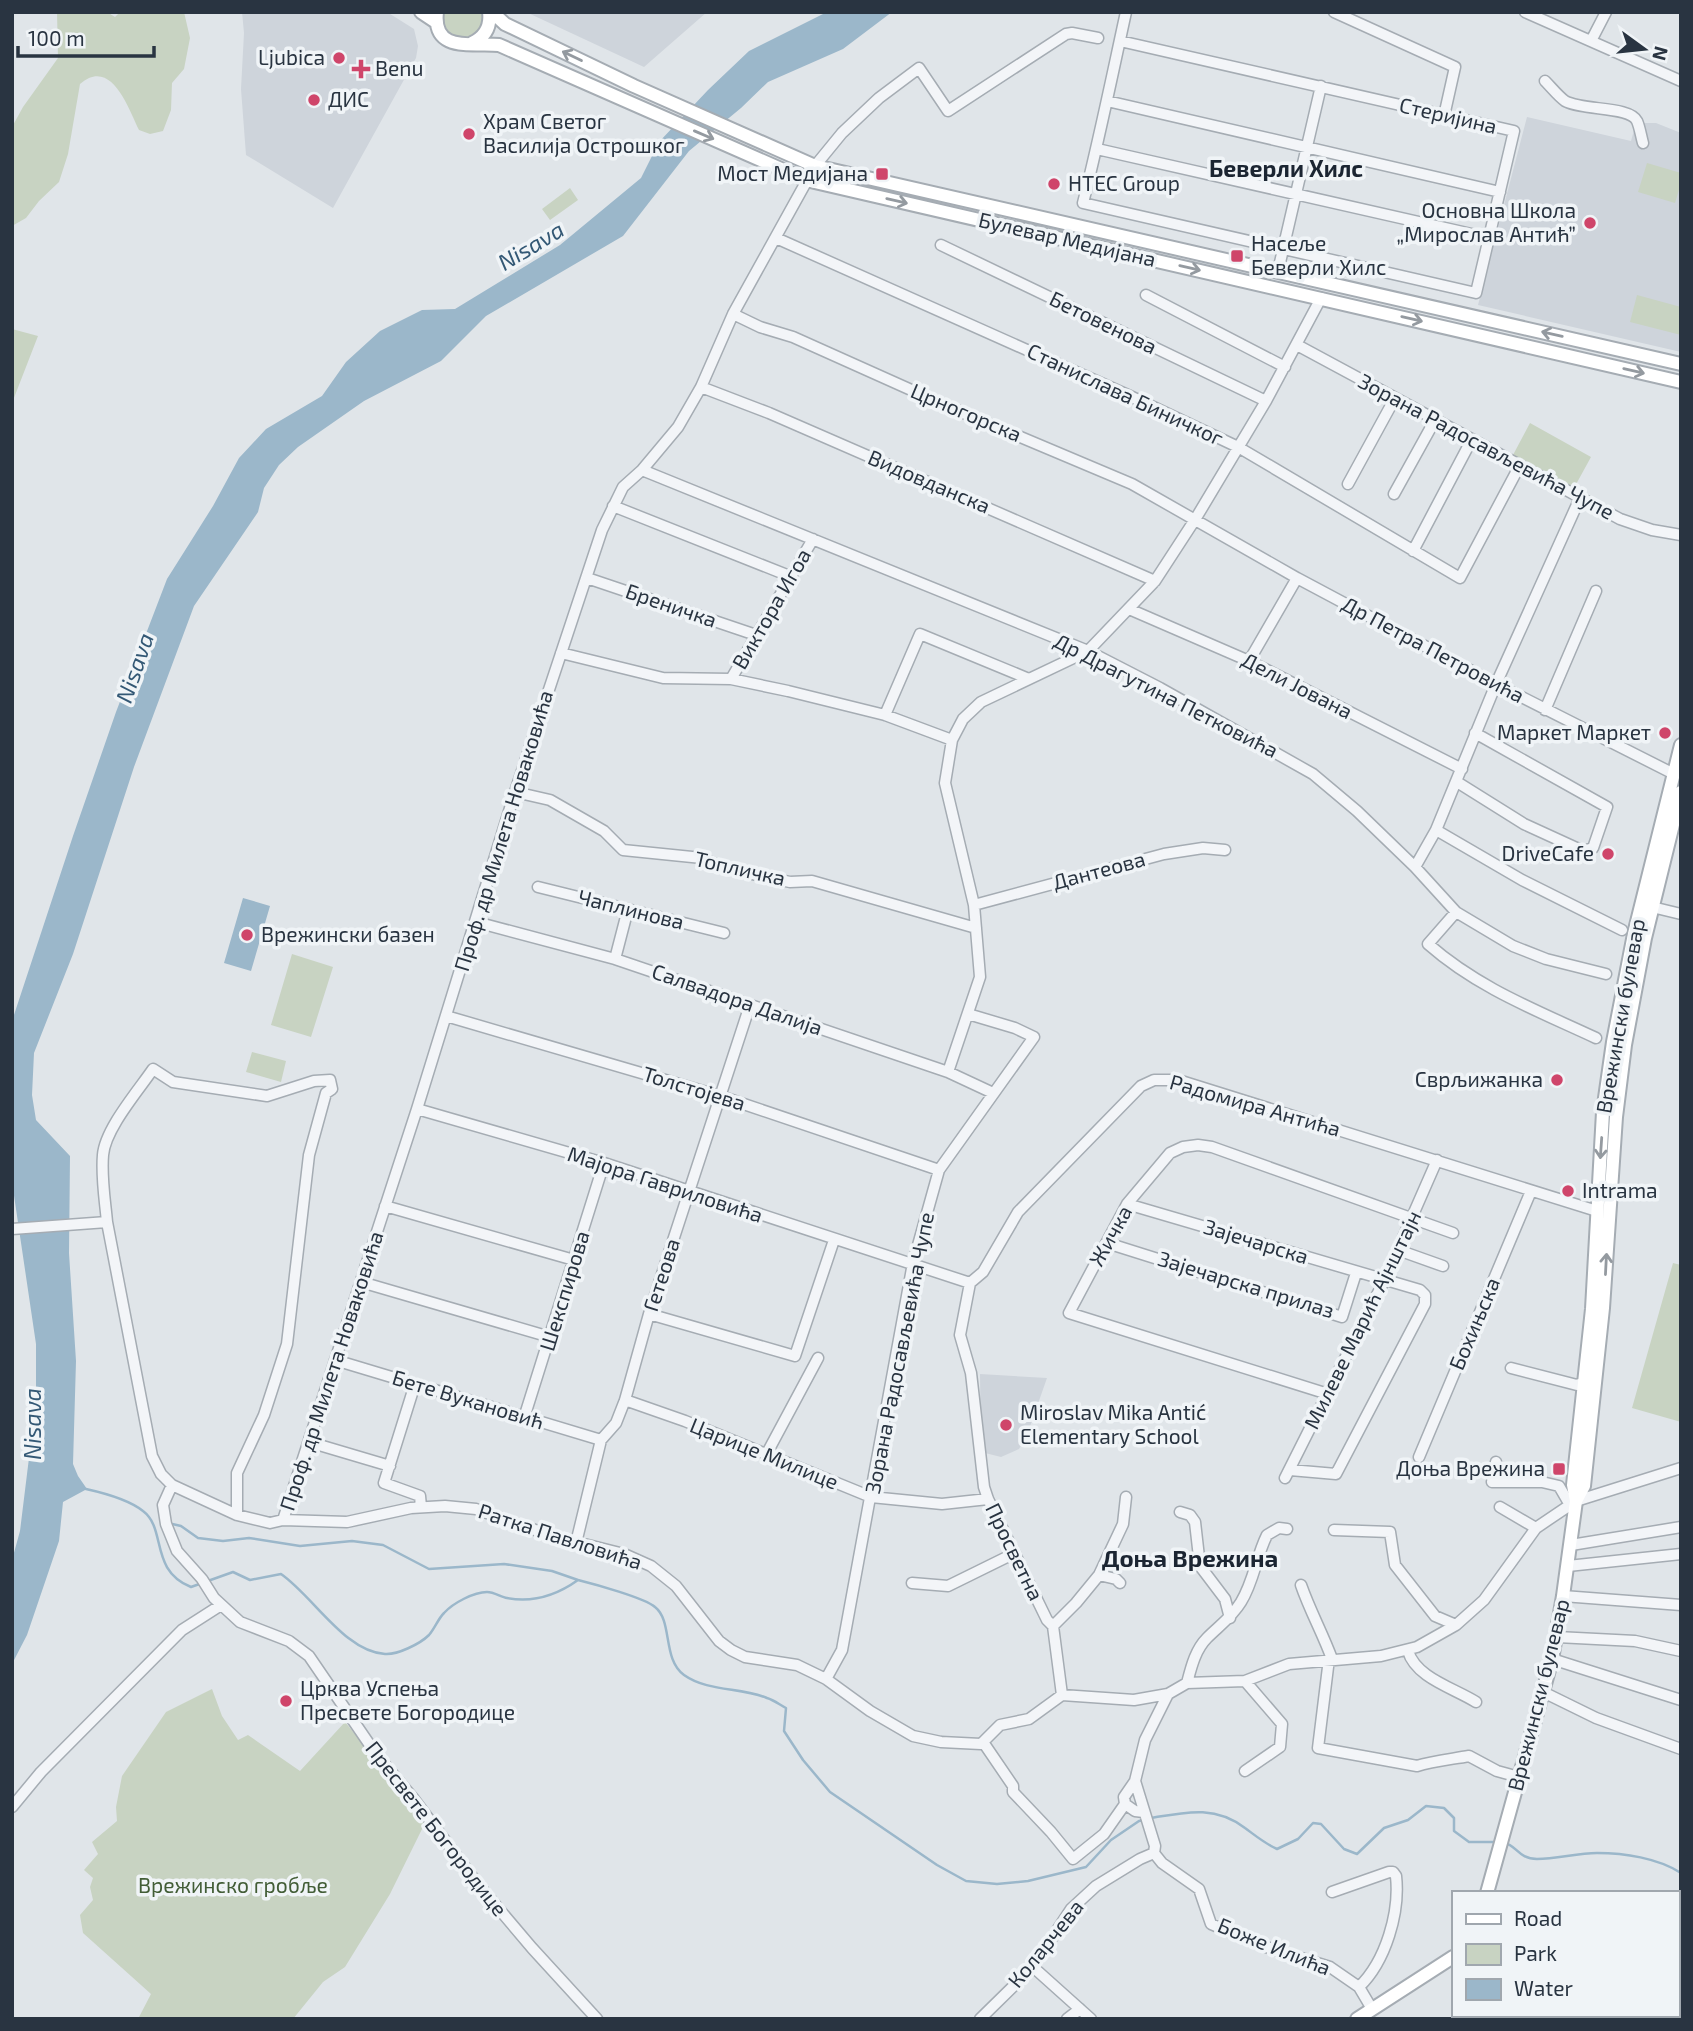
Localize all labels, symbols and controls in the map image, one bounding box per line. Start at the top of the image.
scale bar [18,14,154,58]
north arrow [1609,14,1679,84]
text: 100 m [28,25,85,50]
place label: Ljubica [258,44,325,70]
text: N [1648,44,1674,63]
one-way arrow [562,49,583,63]
marker: Ljubica [331,50,347,66]
place label: Benu [375,55,423,80]
marker: Benu [353,61,369,77]
place label: ДИС [328,86,369,111]
street label: Стеријина [1397,91,1500,139]
marker: ДИС [306,92,322,108]
place label: Храм Светог Василија Острошког [483,108,685,158]
marker: Храм Светог Василија Острошког [461,126,477,142]
one-way arrow [693,129,714,142]
district label: Беверли Хилс [1209,154,1363,182]
place label: Мост Медијана [717,160,868,186]
marker: Мост Медијана [874,166,890,182]
place label: HTEC Group [1068,170,1180,195]
marker: HTEC Group [1046,176,1062,192]
one-way arrow [885,195,908,208]
place label: Основна Школа „Мирослав Антић” [1396,197,1576,246]
street label: Булевар Медијана [976,206,1158,272]
water label: Nisava [492,215,569,276]
marker: Основна Школа „Мирослав Антић” [1582,215,1598,231]
place label: Насеље Беверли Хилс [1251,230,1386,279]
marker: Насеље Беверли Хилс [1229,248,1245,264]
one-way arrow [1178,262,1201,275]
street label: Бетовенова [1046,285,1161,358]
one-way arrow [1400,313,1423,326]
one-way arrow [1541,326,1564,340]
street label: Станислава Биничког [1024,337,1228,450]
one-way arrow [1622,365,1644,378]
street label: Зорана Радосављевића Чупе [1354,367,1619,525]
street label: Црногорска [907,377,1026,446]
street label: Видовданска [865,444,995,518]
street label: Виктора Игоа [726,544,815,673]
street label: Бреничка [623,577,720,632]
street label: Др Петра Петровића [1338,590,1529,707]
street label: Др Драгутина Петковића [1050,627,1283,763]
water label: Nisava [109,629,159,706]
street label: Дели Јована [1238,646,1357,723]
street label: Проф. др Милета Новаковића [448,687,557,974]
place label: Маркет Маркет [1497,719,1651,744]
marker: Маркет Маркет [1657,725,1673,741]
place label: DriveCafe [1502,840,1594,865]
street label: Топличка [693,845,788,890]
street label: Дантеова [1049,845,1148,894]
marker: DriveCafe [1600,846,1616,862]
street label: Чаплинова [576,883,687,934]
street label: Врежински булевар [1590,916,1650,1115]
place label: Врежински базен [261,921,435,946]
marker: Врежински базен [239,927,255,943]
street label: Салвадора Далија [649,958,826,1040]
street label: Толстојева [640,1060,749,1116]
place label: Сврљижанка [1415,1066,1543,1091]
street label: Радомира Антића [1167,1068,1344,1141]
marker: Сврљижанка [1549,1072,1565,1088]
one-way arrow [1594,1136,1607,1159]
street label: Мајора Гавриловића [564,1140,766,1228]
place label: Intrama [1582,1177,1658,1202]
marker: Intrama [1560,1183,1576,1199]
street label: Жичка [1083,1201,1136,1270]
street label: Милеве Марић Ајнштајн [1298,1206,1426,1433]
street label: Зорана Радосављевића Чупе [859,1210,939,1496]
street label: Зајечарска [1201,1213,1312,1269]
street label: Проф. др Милета Новаковића [274,1228,388,1513]
street label: Шекспирова [533,1228,594,1354]
street label: Гетеова [637,1235,684,1314]
street label: Зајечарска прилаз [1155,1245,1338,1323]
one-way arrow [1600,1253,1613,1276]
street label: Бохињска [1443,1273,1504,1373]
street label: Бете Вукановић [389,1364,547,1434]
water label: Nisava [18,1388,46,1460]
place label: Miroslav Mika Antić Elementary School [1020,1399,1206,1448]
street label: Царице Милице [687,1411,842,1494]
marker: Miroslav Mika Antić Elementary School [998,1417,1014,1433]
place label: Доња Врежина [1396,1455,1545,1480]
marker: Доња Врежина [1551,1461,1567,1477]
street label: Ратка Павловића [475,1497,645,1574]
street label: Просветна [981,1499,1050,1604]
district label: Доња Врежина [1102,1543,1278,1572]
street label: Врежински булевар [1502,1596,1574,1794]
place label: Црква Успења Пресвете Богородице [300,1675,515,1724]
marker: Црква Успења Пресвете Богородице [278,1693,294,1709]
street label: Пресвете Богородице [361,1736,513,1921]
park label: Врежинско гробље [138,1872,328,1897]
legend [1452,1891,1679,2017]
street label: Коларчева [1002,1894,1088,1992]
text: Road [1514,1905,1562,1930]
street label: Боже Илића [1214,1912,1335,1980]
text: Park [1514,1940,1557,1965]
text: Water [1514,1975,1573,2000]

